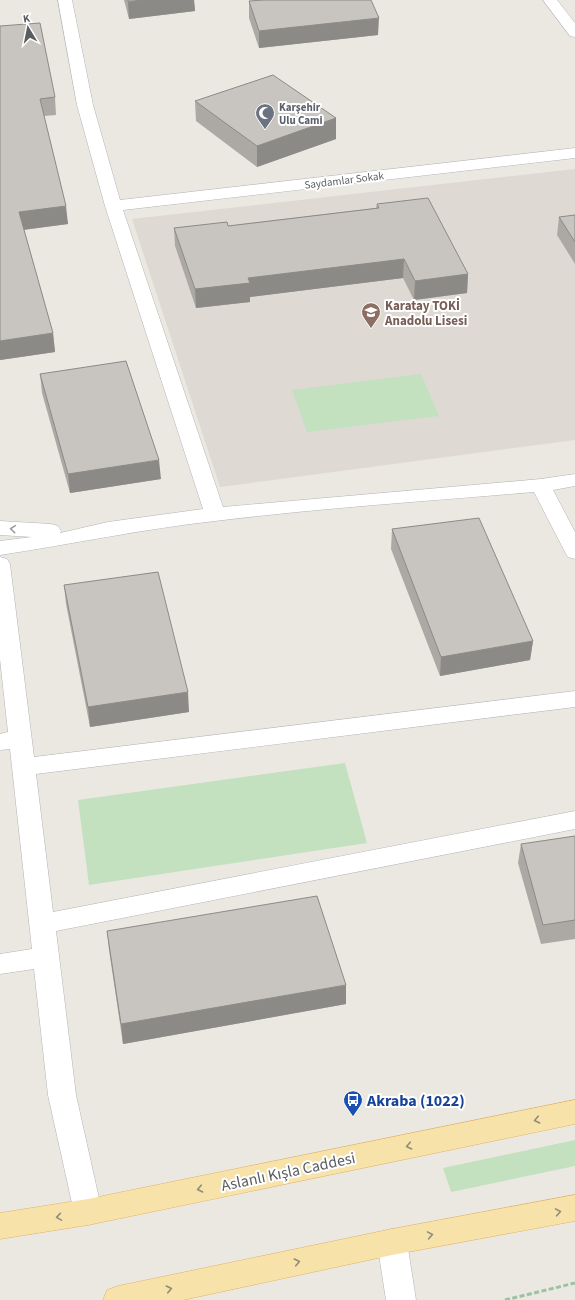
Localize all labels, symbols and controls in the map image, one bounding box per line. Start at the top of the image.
north arrow [8,8,48,48]
text: K [22,11,31,27]
place label: Karşehir Ulu Cami [279,100,323,128]
mosque icon: Karşehir Ulu Cami [254,102,276,130]
street label: Saydamlar Sokak [304,168,385,193]
place label: Karatay TOKİ Anadolu Lisesi [384,297,467,330]
school or university icon: Karatay TOKİ Anadolu Lisesi [360,301,382,329]
one-way arrow [10,525,17,534]
bus stop icon: Akraba (1022) [342,1089,364,1117]
place label: Akraba (1022) [366,1090,465,1112]
one-way arrow [534,1115,540,1123]
one-way arrow [406,1141,413,1150]
street label: Aslanlı Kışla Caddesi [219,1147,357,1197]
one-way arrow [197,1184,203,1193]
one-way arrow [555,1208,561,1216]
one-way arrow [55,1212,62,1220]
one-way arrow [427,1231,433,1240]
one-way arrow [294,1259,300,1267]
one-way arrow [166,1285,173,1294]

